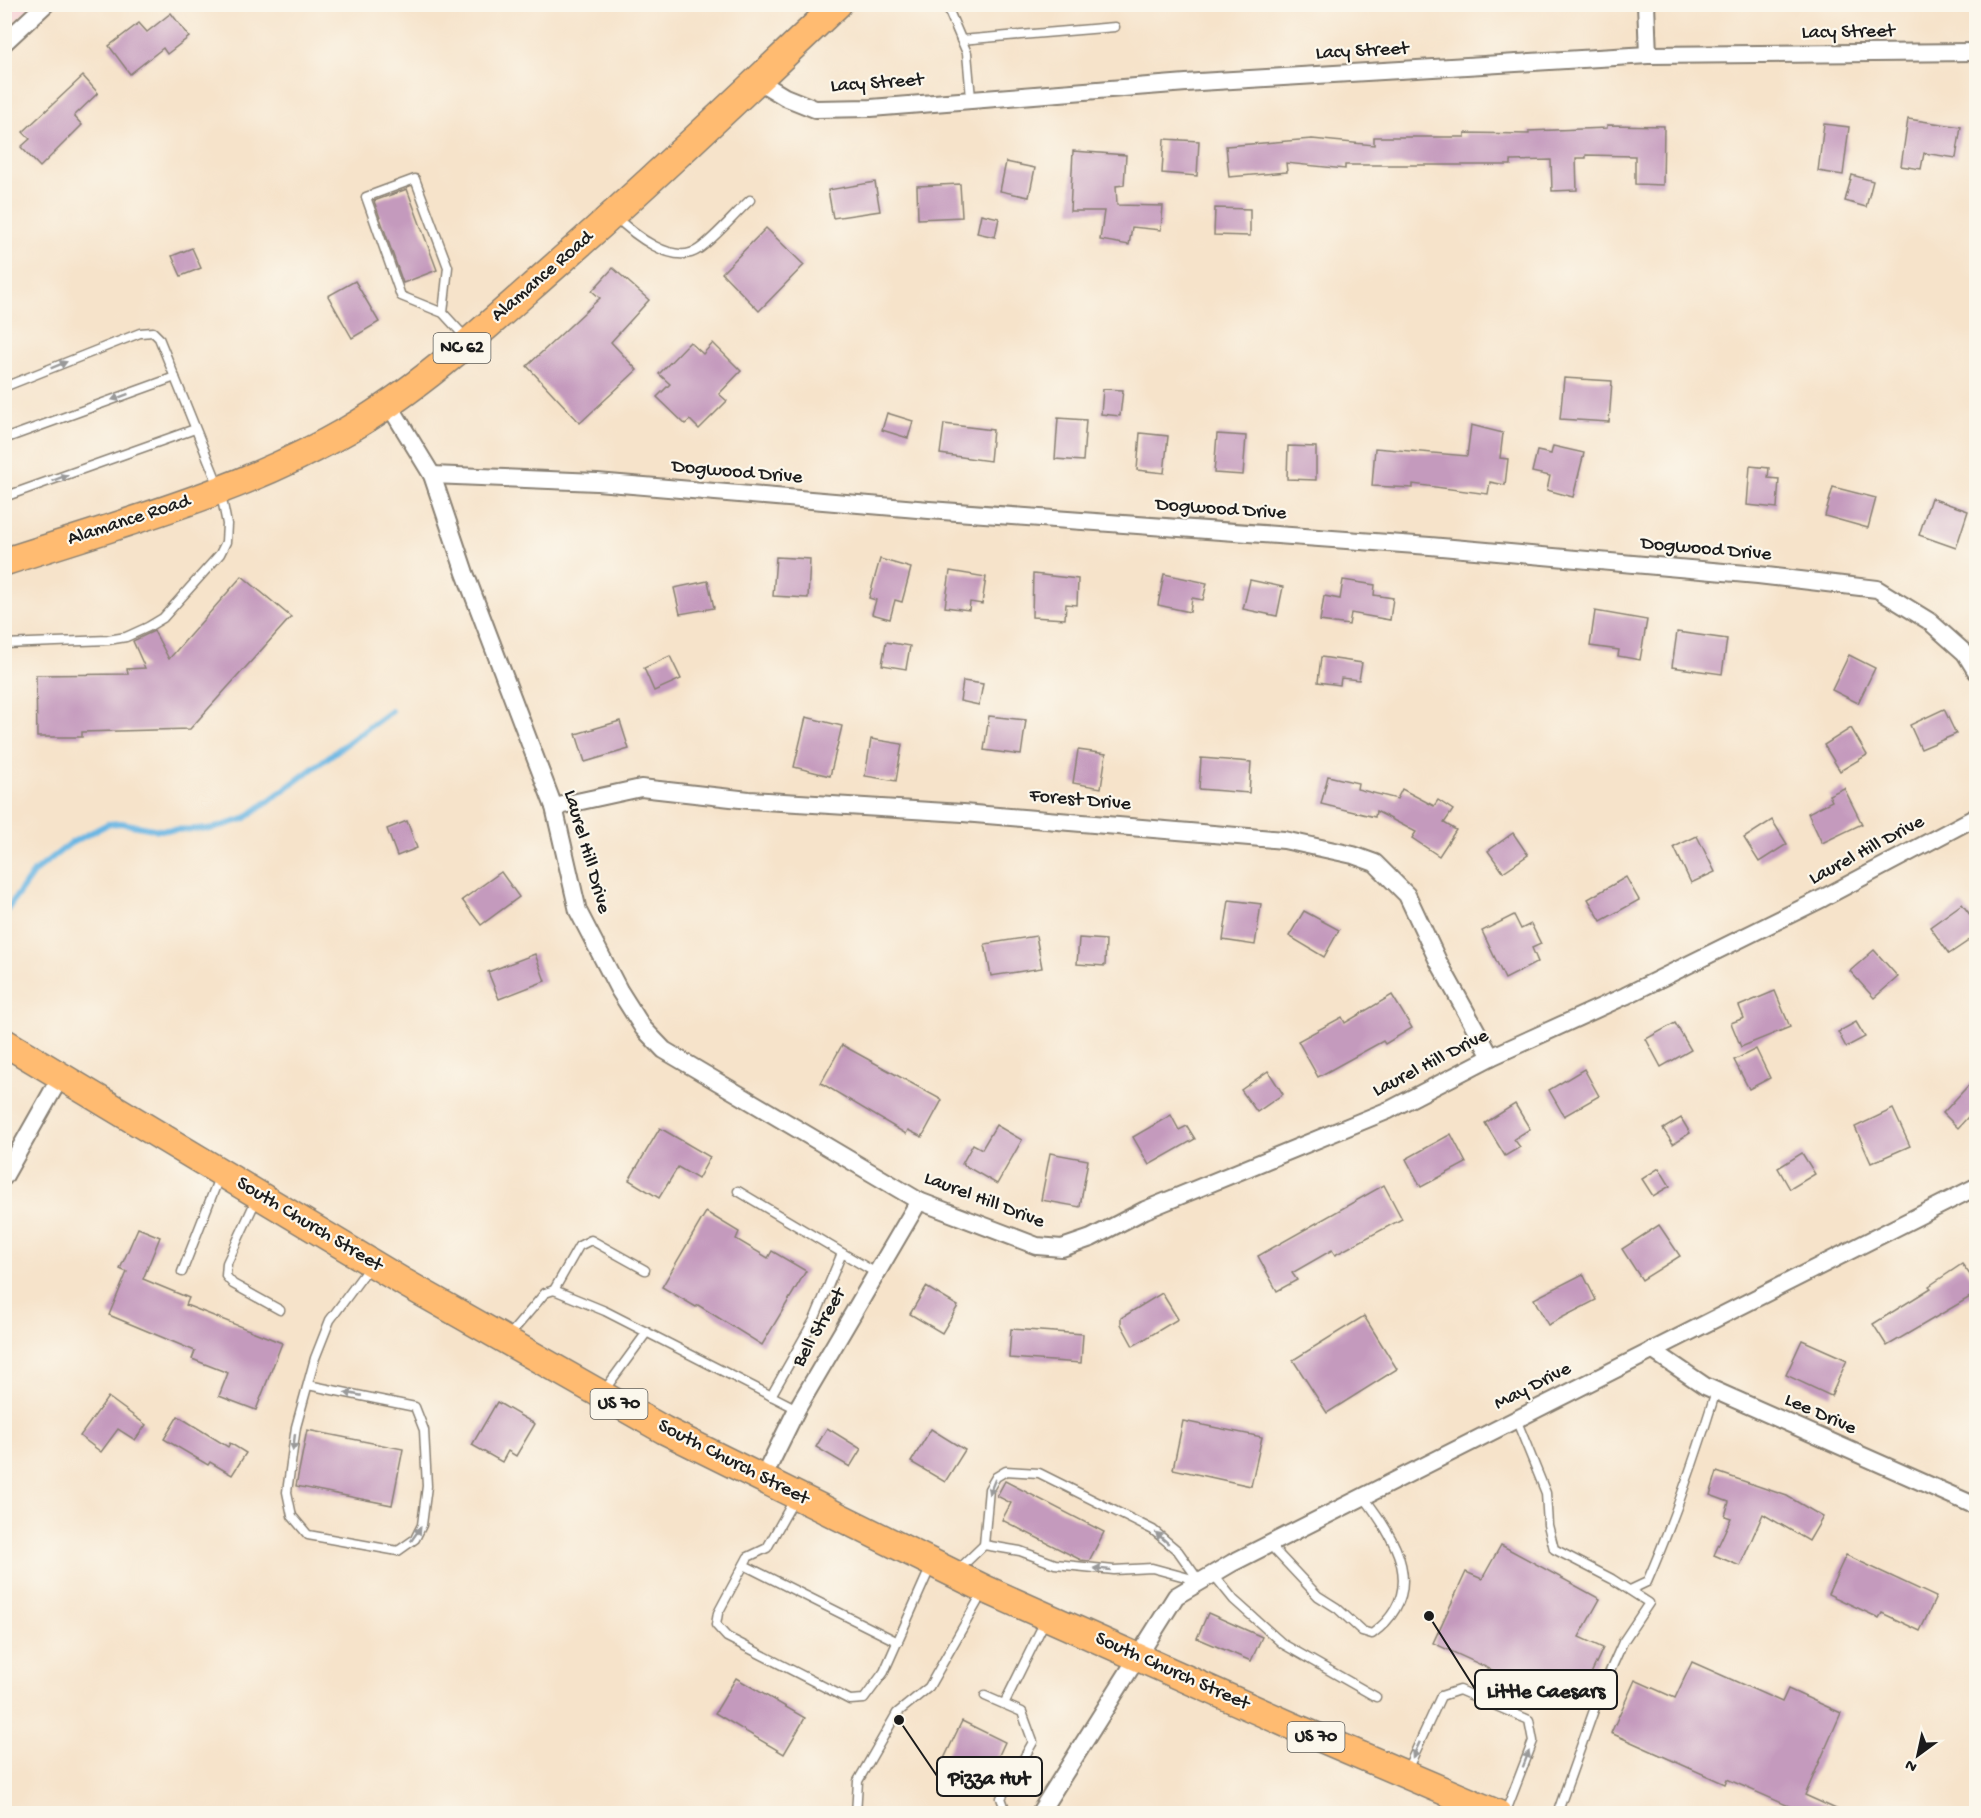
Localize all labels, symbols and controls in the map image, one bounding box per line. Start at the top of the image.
street label: Lacy Street [1801,21,1897,45]
street label: Lacy Street [1315,38,1411,66]
street label: Lacy Street [830,69,926,99]
street label: Alamance Road [487,225,600,328]
road number: NC 62 [434,333,490,363]
one-way arrow [50,360,68,369]
one-way arrow [110,393,128,403]
street label: Dogwood Drive [669,456,804,490]
one-way arrow [51,472,69,482]
street label: Alamance Road [65,490,195,552]
street label: Dogwood Drive [1153,494,1288,526]
street label: Dogwood Drive [1638,533,1773,567]
street label: Forest Drive [1027,785,1132,817]
street label: Laurel Hill Drive [557,788,615,917]
street label: Laurel Hill Drive [1805,811,1929,891]
street label: Laurel Hill Drive [1369,1025,1494,1103]
street label: Laurel Hill Drive [920,1167,1048,1235]
street label: South Church Street [232,1172,388,1279]
street label: Bell Street [788,1283,853,1372]
street label: May Drive [1491,1358,1576,1416]
one-way arrow [343,1389,362,1398]
road number: US 70 [590,1389,648,1419]
street label: Lee Drive [1780,1389,1860,1441]
street label: South Church Street [654,1415,814,1512]
one-way arrow [289,1433,298,1452]
one-way arrow [987,1478,997,1496]
one-way arrow [409,1526,421,1542]
one-way arrow [1154,1531,1170,1544]
one-way arrow [1092,1564,1111,1574]
street label: South Church Street [1091,1628,1254,1717]
callout: Little Caesars [1475,1670,1617,1709]
text: Little Caesars [1487,1681,1606,1706]
road number: US 70 [1288,1722,1344,1752]
north arrow [1888,1725,1948,1785]
one-way arrow [1411,1741,1421,1759]
one-way arrow [1522,1750,1531,1768]
text: N [1902,1754,1921,1775]
callout: Pizza Hut [937,1757,1042,1796]
text: Pizza Hut [947,1768,1032,1793]

